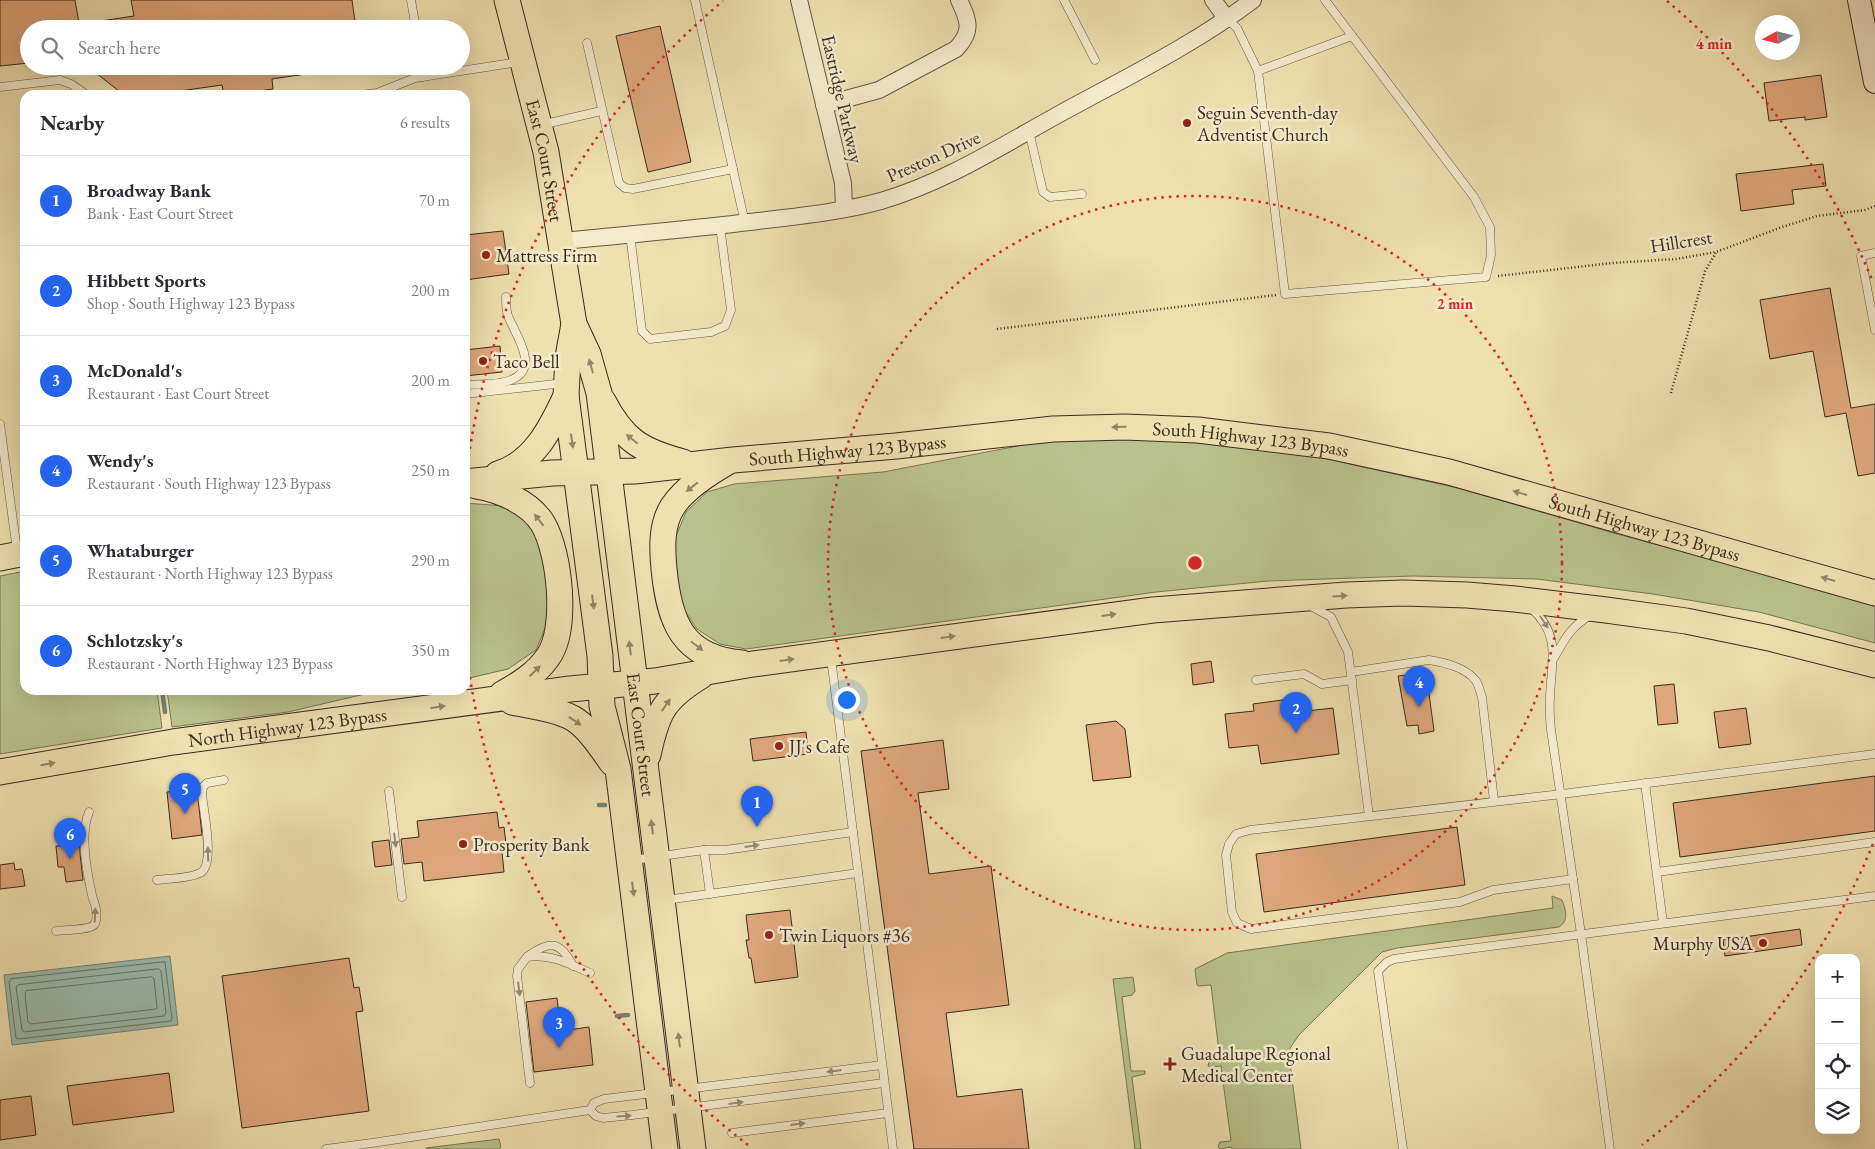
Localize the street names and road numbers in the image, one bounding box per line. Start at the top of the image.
street label: Eastridge Parkway [816,33,870,166]
street label: East Court Street [520,96,569,224]
street label: Preston Drive [882,125,984,188]
street label: Hillcrest [1648,224,1714,259]
street label: South Highway 123 Bypass [1152,416,1351,463]
street label: South Highway 123 Bypass [748,429,947,472]
street label: South Highway 123 Bypass [1546,489,1743,567]
street label: East Court Street [621,671,661,798]
street label: North Highway 123 Bypass [187,702,388,753]

